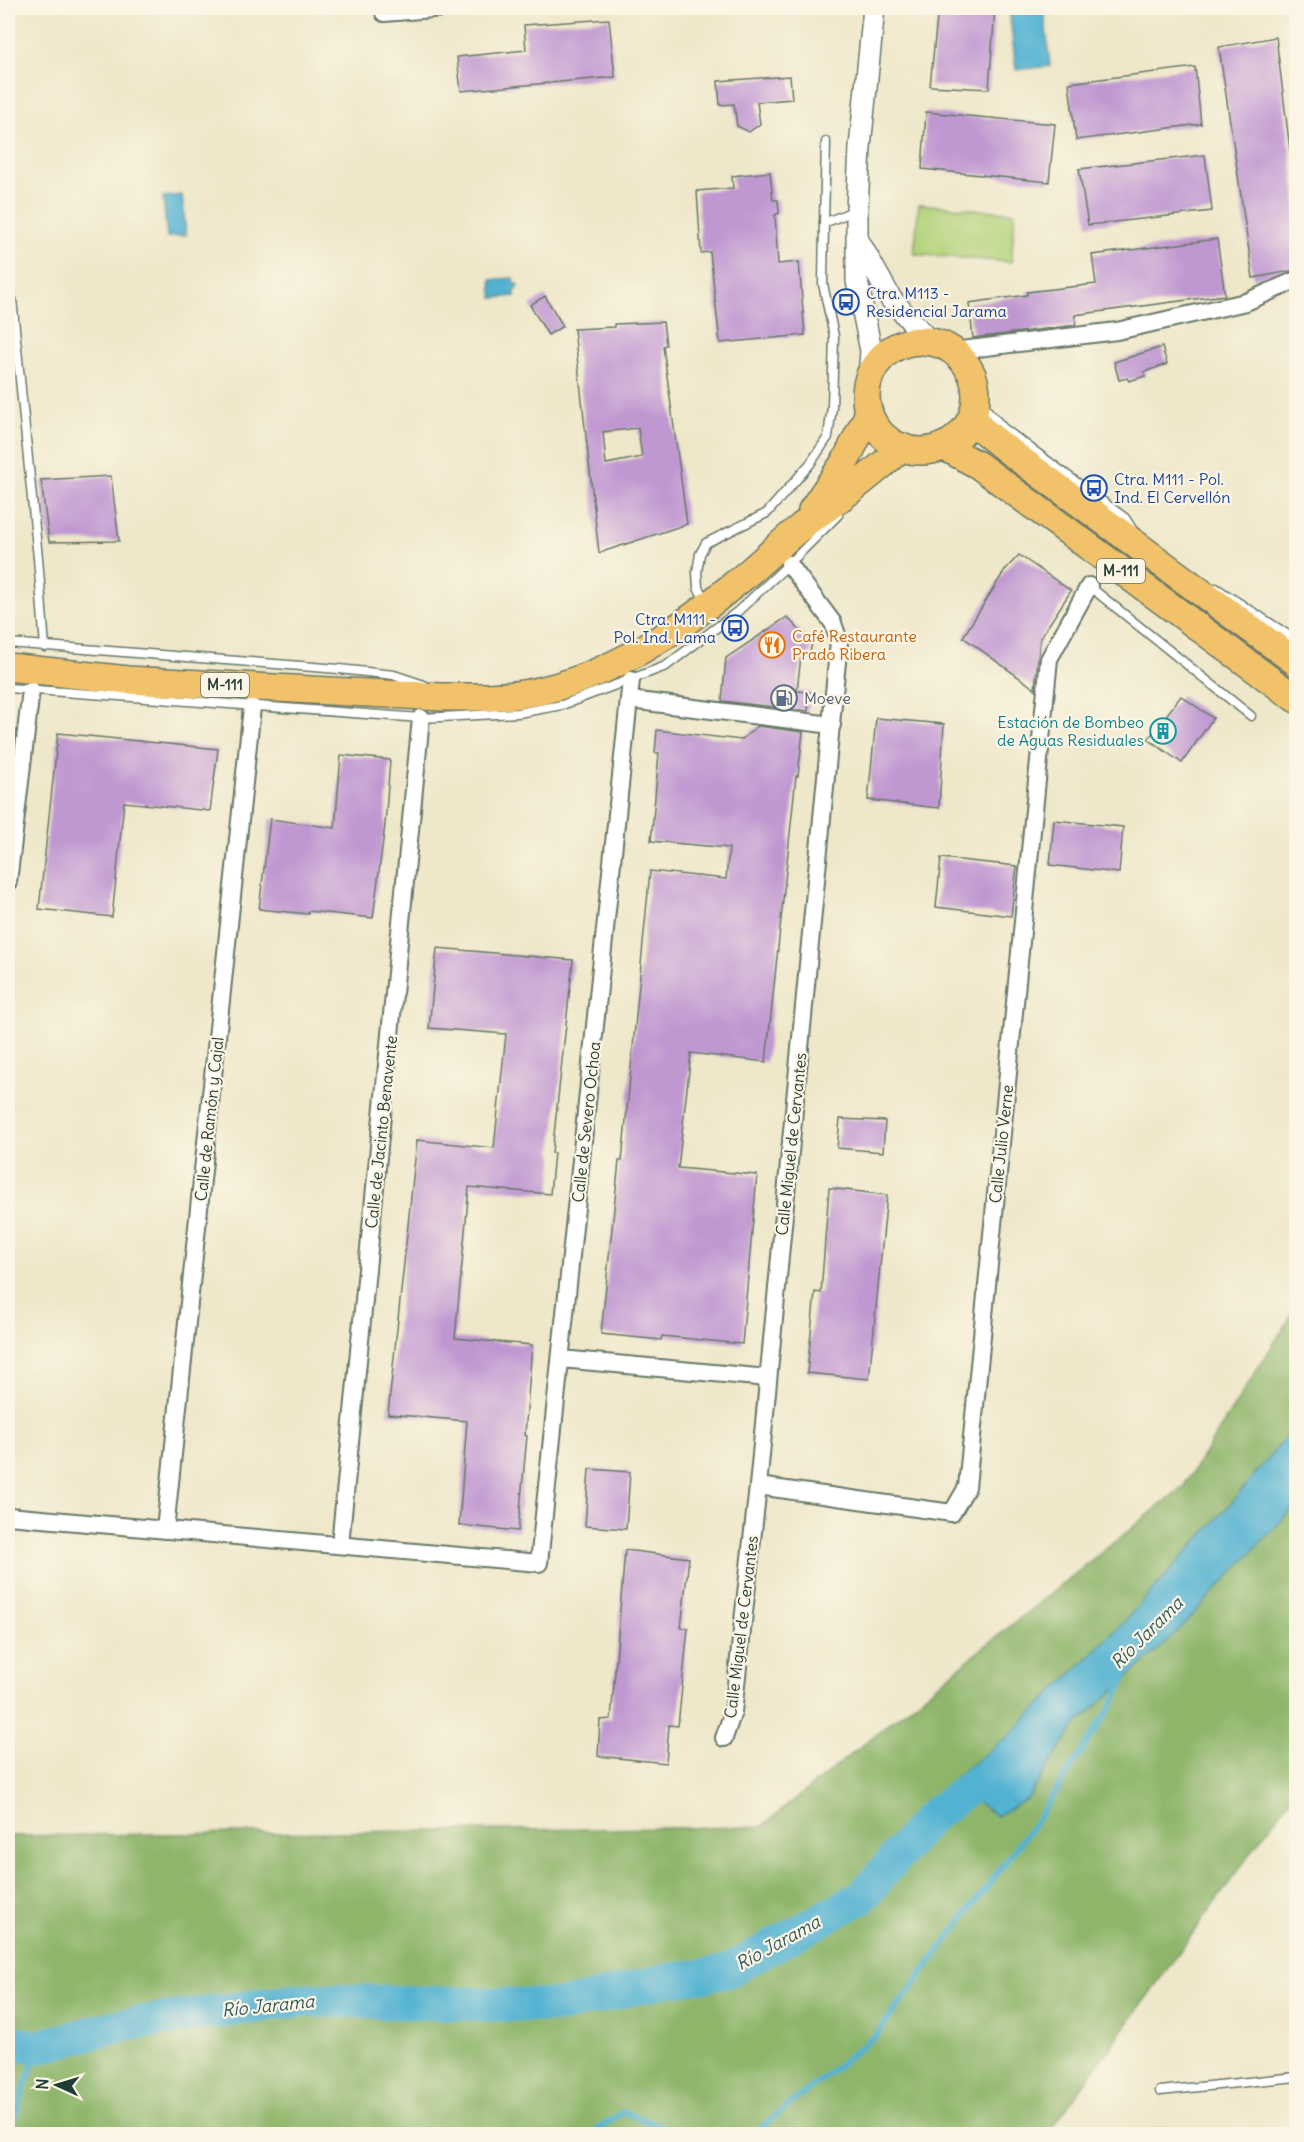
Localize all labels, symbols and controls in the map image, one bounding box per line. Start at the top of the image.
place label: Ctra. M113 - Residencial Jarama [866,283,1007,321]
bus stop icon: Ctra. M113 - Residencial Jarama [831,287,861,317]
place label: Ctra. M111 - Pol. Ind. El Cervellón [1114,469,1231,507]
bus stop icon: Ctra. M111 - Pol. Ind. El Cervellón [1079,473,1109,503]
road number: M-111 [1097,559,1145,583]
place label: Ctra. M111 - Pol. Ind. Lama [613,609,716,647]
bus stop icon: Ctra. M111 - Pol. Ind. Lama [720,613,750,643]
place label: Café Restaurante Prado Ribera [792,626,917,664]
restaurant icon: Café Restaurante Prado Ribera [757,630,787,660]
road number: M-111 [201,673,249,697]
fuel station icon: Moeve [769,683,799,713]
place label: Moeve [804,688,851,708]
place label: Estación de Bombeo de Aguas Residuales [997,712,1144,750]
building icon: Estación de Bombeo de Aguas Residuales [1148,716,1178,746]
street label: Calle de Jacinto Benavente [361,1035,401,1229]
street label: Calle de Ramón y Cajal [190,1036,228,1202]
street label: Calle de Severo Ochoa [568,1040,604,1204]
street label: Calle Miguel de Cervantes [771,1051,811,1237]
street label: Calle Julio Verne [985,1084,1017,1204]
street label: Calle Miguel de Cervantes [720,1535,762,1719]
water label: Río Jarama [1106,1591,1189,1674]
water label: Río Jarama [732,1909,825,1975]
water label: Río Jarama [221,1989,317,2022]
north arrow [27,2055,87,2115]
text: N [32,2078,52,2090]

